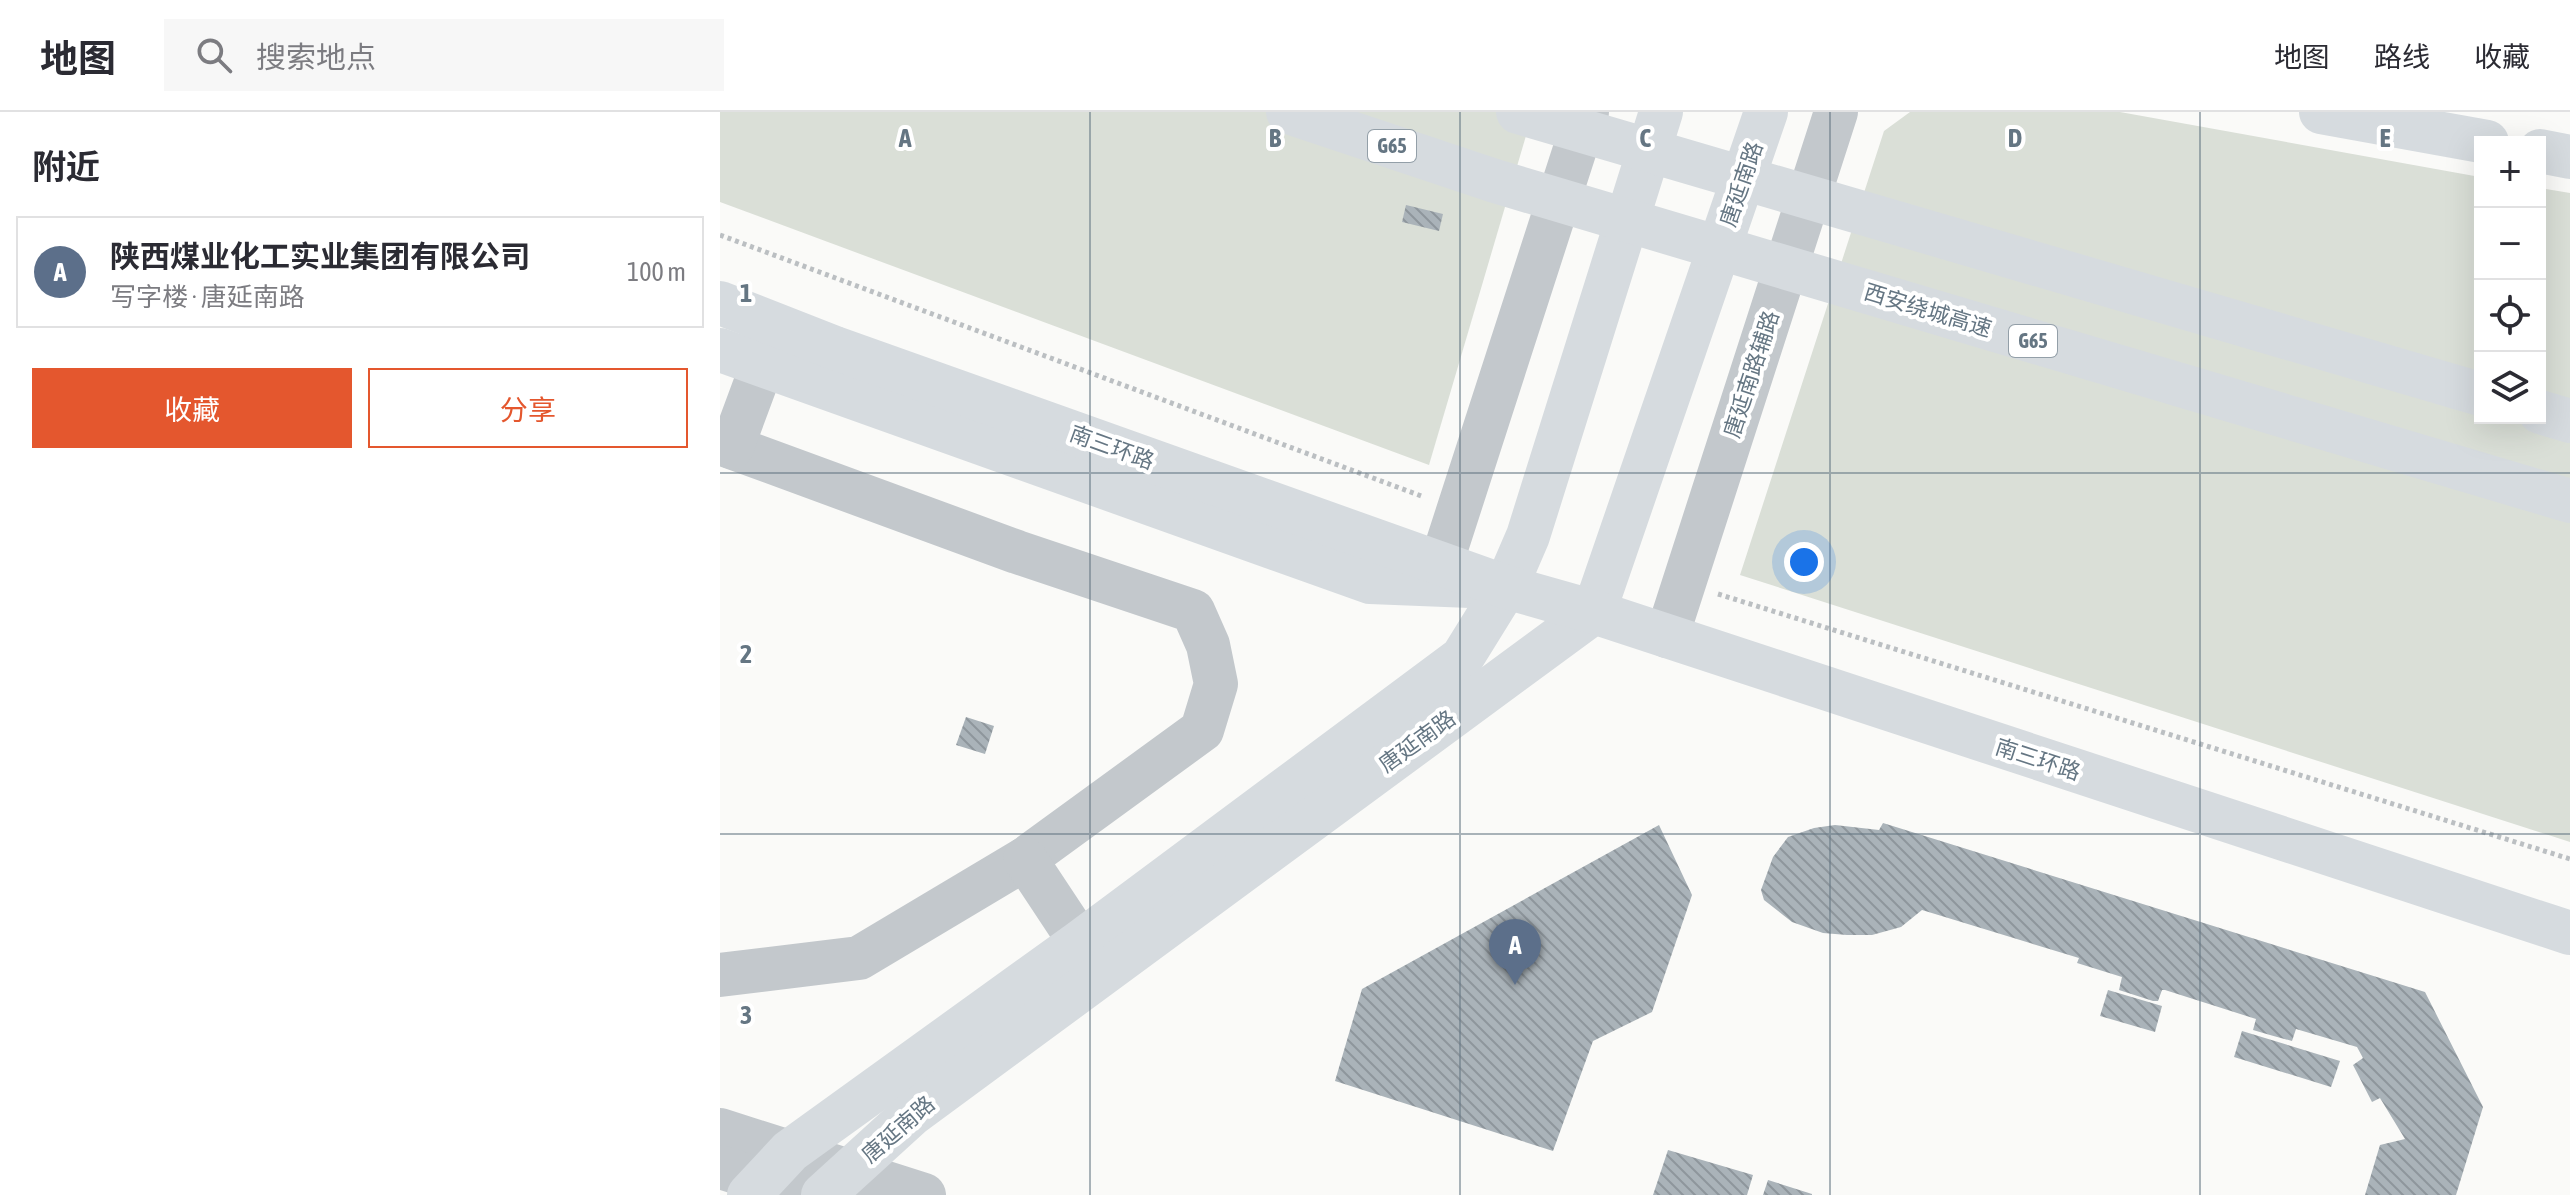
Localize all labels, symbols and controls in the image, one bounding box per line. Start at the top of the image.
search box [164,19,724,91]
icon: search [192,33,236,77]
text: 地图 [40,37,116,80]
text: 搜索地点 [256,40,376,74]
text: 地图 [2274,41,2330,73]
text: 路线 [2374,41,2430,73]
text: 收藏 [2474,41,2530,73]
text: A [898,123,912,153]
text: B [1269,123,1282,153]
text: C [1639,123,1651,153]
text: D [2008,123,2022,153]
text: E [2379,123,2391,153]
road number: G65 [1368,130,1416,162]
map controls [2474,136,2546,424]
button: + [2474,136,2546,208]
street label: 唐延南路 [1714,138,1768,230]
text: 附近 [32,147,100,186]
button: − [2474,208,2546,280]
text: 陕西煤业化工实业集团有限公司 [110,239,530,273]
text: A [54,257,66,287]
text: 100 m [627,257,686,287]
text: 1 [740,278,752,308]
street label: 西安绕城高速 [1861,278,1995,342]
button: locate [2474,280,2546,352]
text: 写字楼 · 唐延南路 [110,282,305,312]
street label: 唐延南路辅路 [1718,307,1784,441]
road number: G65 [2009,325,2057,357]
button: layers [2474,352,2546,424]
button: 收藏 [32,368,352,448]
button: 分享 [368,368,688,448]
street label: 南三环路 [1066,420,1158,474]
your location [1784,542,1824,582]
text: 2 [740,639,752,669]
street label: 唐延南路 [1374,705,1460,777]
street label: 南三环路 [1992,733,2084,785]
pin: A [1489,919,1541,985]
text: 3 [740,1000,752,1030]
street label: 唐延南路 [856,1090,940,1168]

